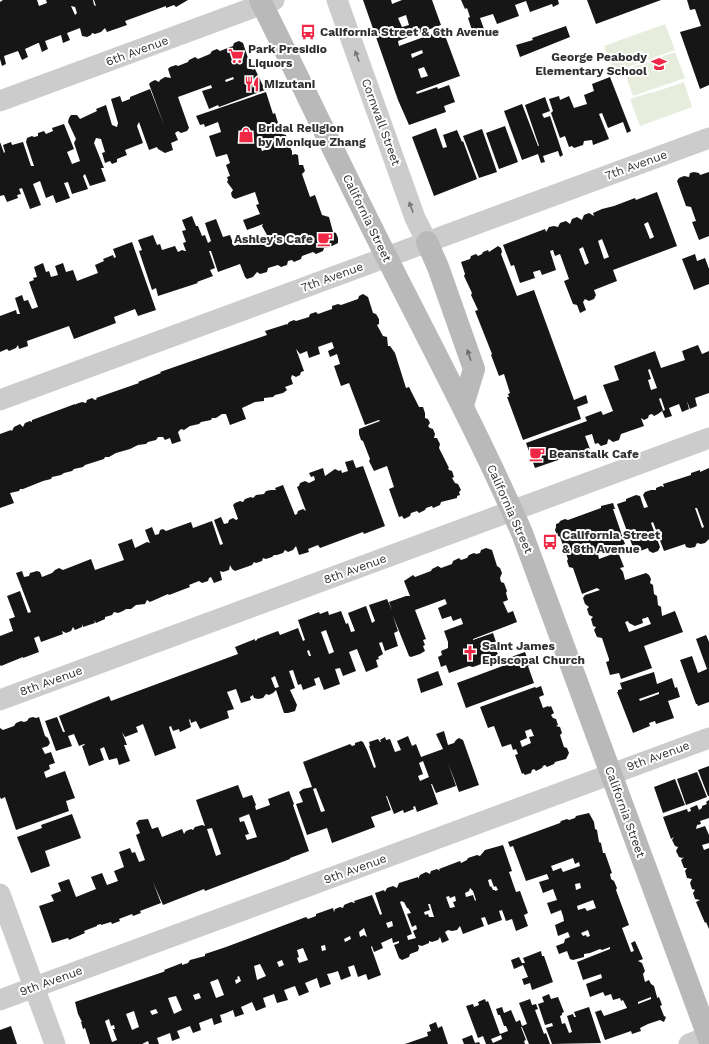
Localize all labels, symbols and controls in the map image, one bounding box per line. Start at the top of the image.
bus stop icon: California Street & 6th Avenue [299,23,317,41]
place label: California Street & 6th Avenue [320,25,499,39]
street label: 6th Avenue [104,33,170,69]
place label: Park Presidio Liquors [248,42,327,70]
supermarket icon: Park Presidio Liquors [227,47,245,65]
one-way arrow [353,50,359,62]
place label: George Peabody Elementary School [535,50,647,78]
school or university icon: George Peabody Elementary School [650,55,668,73]
restaurant icon: Mizutani [243,75,261,93]
place label: Mizutani [264,77,315,91]
street label: Cornwall Street [359,77,403,167]
place label: Bridal Religion by Monique Zhang [258,121,366,149]
shop icon: Bridal Religion by Monique Zhang [237,126,255,144]
street label: 7th Avenue [603,147,669,183]
street label: California Street [340,172,394,264]
one-way arrow [408,200,414,212]
cafe icon: Ashley's Cafe [316,230,334,248]
place label: Ashley's Cafe [234,232,313,246]
street label: 7th Avenue [299,259,365,295]
one-way arrow [466,348,472,360]
cafe icon: Beanstalk Cafe [528,445,546,463]
place label: Beanstalk Cafe [549,447,639,461]
street label: California Street [484,462,536,556]
place label: California Street & 8th Avenue [562,528,661,556]
bus stop icon: California Street & 8th Avenue [541,533,559,551]
street label: 8th Avenue [322,551,388,587]
place label: Saint James Episcopal Church [482,639,585,667]
church icon: Saint James Episcopal Church [461,644,479,662]
street label: 8th Avenue [18,663,84,699]
street label: 9th Avenue [625,738,691,774]
street label: California Street [602,765,648,859]
street label: 9th Avenue [322,851,388,887]
street label: 9th Avenue [18,963,84,999]

